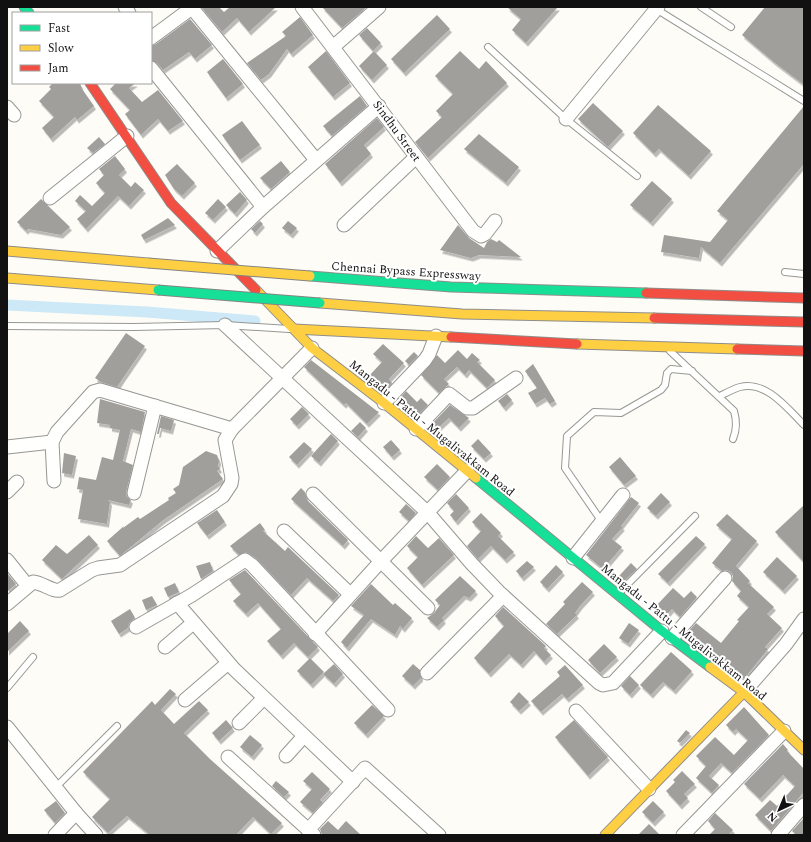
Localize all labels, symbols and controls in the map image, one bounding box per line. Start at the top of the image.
legend [12,12,152,84]
text: Fast [48,19,70,38]
text: Slow [48,39,74,58]
text: Jam [48,59,69,78]
street label: Sindhu Street [368,97,425,166]
street label: Chennai Bypass Expressway [331,257,483,286]
street label: Mangadu - Pattu - Mugalivakkam Road [345,355,519,501]
street label: Mangadu - Pattu - Mugalivakkam Road [597,559,771,705]
north arrow [759,790,799,830]
text: N [763,808,782,826]

